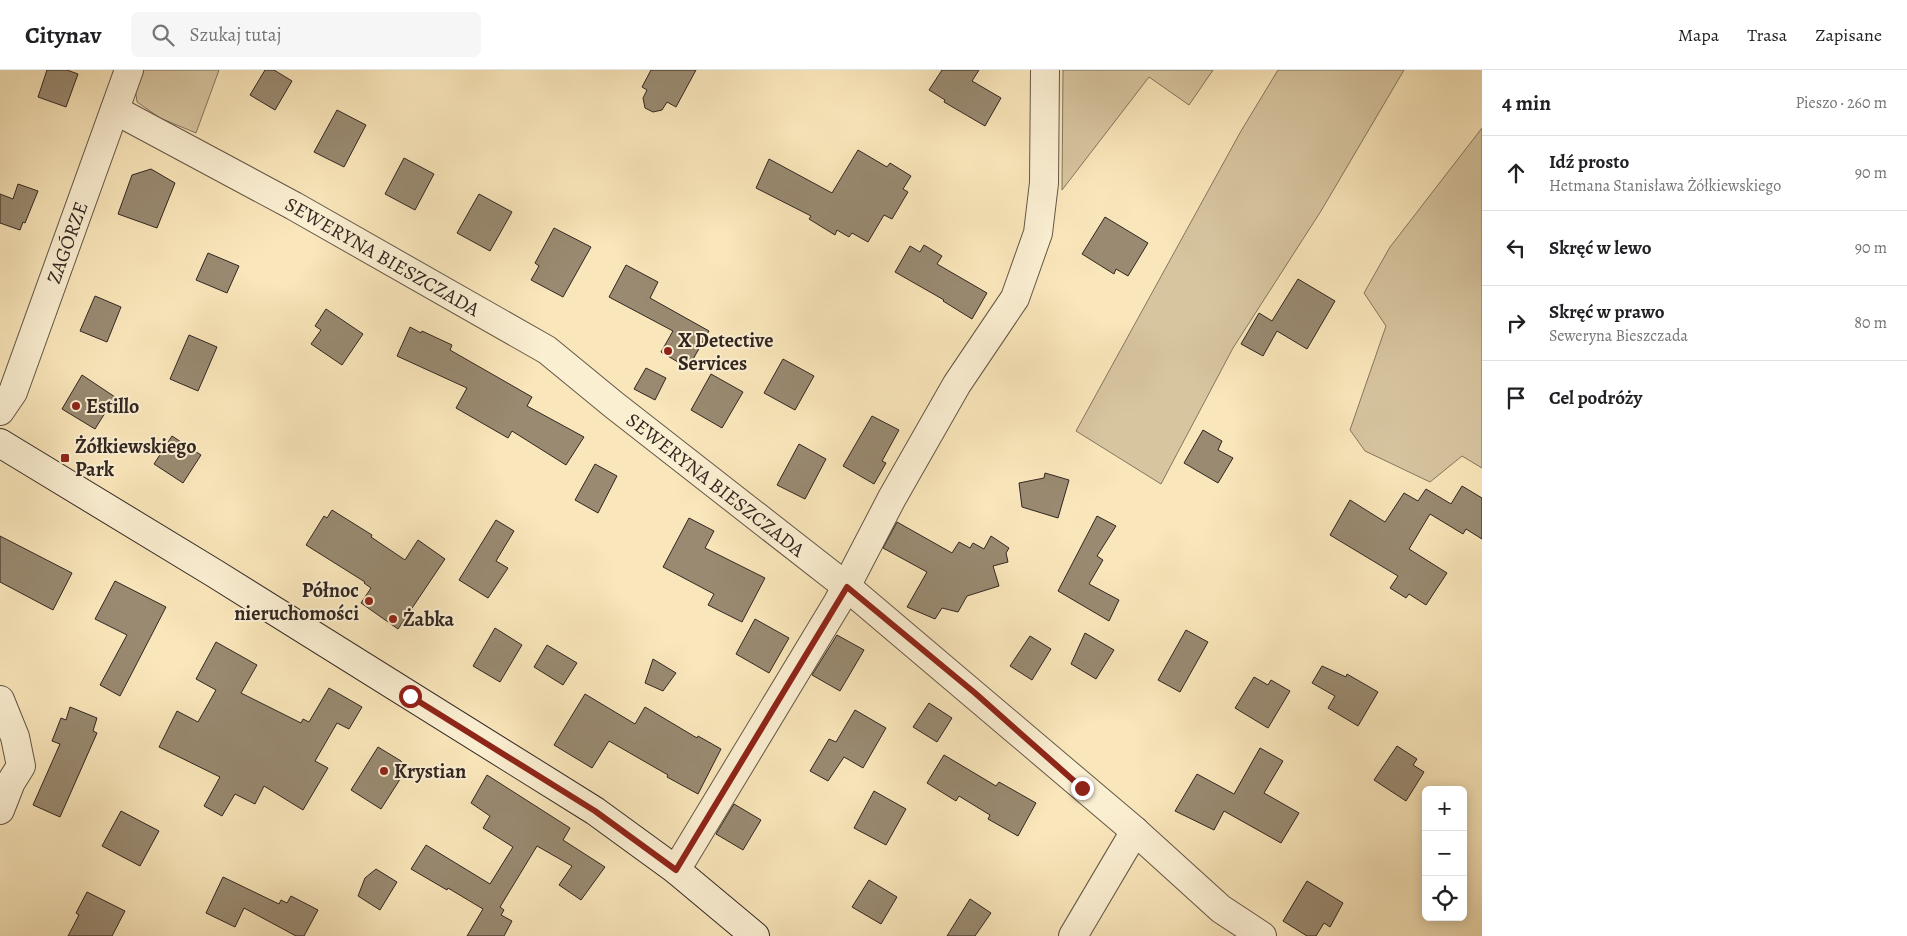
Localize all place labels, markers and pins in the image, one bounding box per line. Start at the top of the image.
place label: X Detective Services [678,327,773,377]
marker: X Detective Services [662,345,674,357]
place label: Estillo [86,393,139,420]
marker: Estillo [70,400,82,412]
place label: Żółkiewskiego Park [75,433,197,483]
marker: Żółkiewskiego Park [59,452,71,464]
place label: Północ nieruchomości [234,577,359,627]
marker: Północ nieruchomości [363,595,375,607]
place label: Żabka [403,606,455,633]
marker: Żabka [387,613,399,625]
place label: Krystian [394,758,466,785]
marker: Krystian [378,765,390,777]

